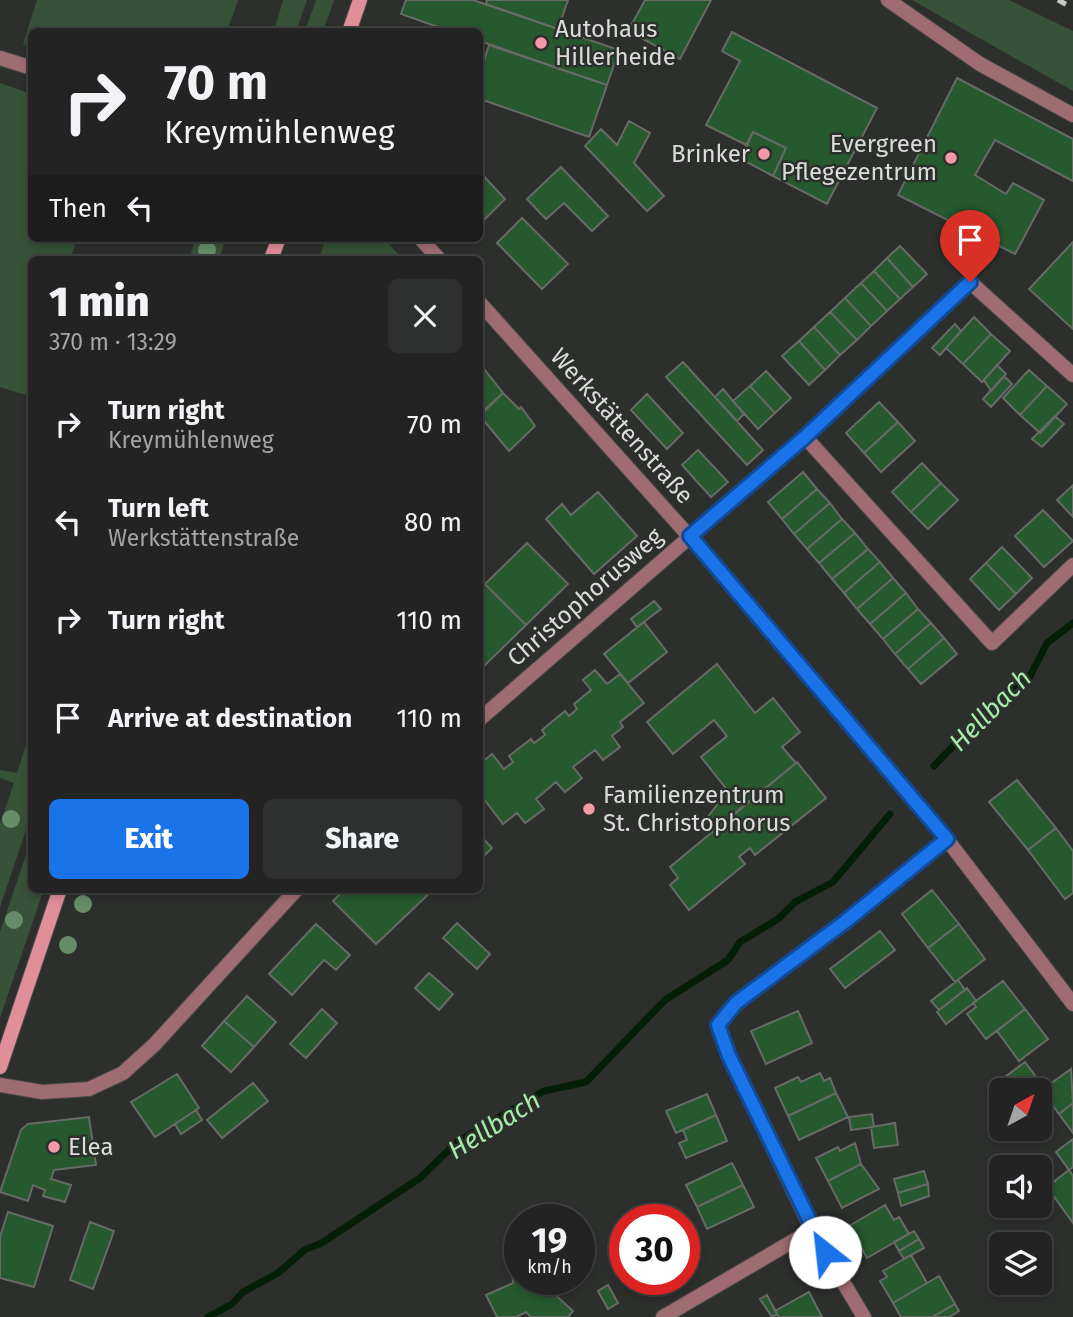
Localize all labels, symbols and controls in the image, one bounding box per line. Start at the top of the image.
place label: Autohaus Hillerheide [555,15,676,71]
marker: Autohaus Hillerheide [533,35,549,51]
text: 70 m [164,53,268,112]
icon: right [49,56,140,147]
text: Kreymühlenweg [164,113,395,151]
place label: Evergreen Pflegezentrum [781,130,937,186]
place label: Brinker [671,140,751,168]
marker: Brinker [756,146,772,162]
marker: Evergreen Pflegezentrum [943,150,959,166]
icon: left [121,189,159,227]
text: Then [49,193,107,224]
pin [940,210,1000,282]
icon: arrive [951,221,989,259]
text: 1 min [49,277,150,327]
button: close [388,279,462,353]
text: 370 m · 13:29 [49,328,177,356]
street label: Werkstättenstraße [545,342,699,510]
text: Turn right [108,395,225,426]
icon: right [49,405,87,443]
text: 70 m [407,409,462,440]
text: Kreymühlenweg [108,426,274,454]
text: Turn left [108,493,209,524]
icon: left [49,503,87,541]
text: 80 m [404,507,462,538]
street label: Christophorusweg [502,522,669,672]
text: Werkstättenstraße [108,524,299,552]
icon: right [49,601,87,639]
text: Turn right [108,605,225,636]
text: 110 m [396,605,462,636]
water label: Hellbach [943,663,1038,758]
icon: arrive [49,699,87,737]
text: Arrive at destination [108,703,352,734]
text: 110 m [396,703,462,734]
place label: Familienzentrum St. Christophorus [603,781,791,837]
button: Exit [49,799,249,879]
button: Share [263,799,462,879]
marker: Familienzentrum St. Christophorus [581,801,597,817]
north arrow [989,1078,1052,1141]
map controls [989,1078,1052,1295]
water label: Hellbach [442,1085,546,1166]
place label: Elea [68,1133,113,1161]
marker: Elea [46,1139,62,1155]
button: sound [989,1155,1052,1218]
speed limit sign: 30 [609,1204,700,1295]
position arrow [788,1215,862,1289]
text: 19 [532,1219,567,1261]
button: layers [989,1232,1052,1295]
text: km/h [527,1256,572,1278]

